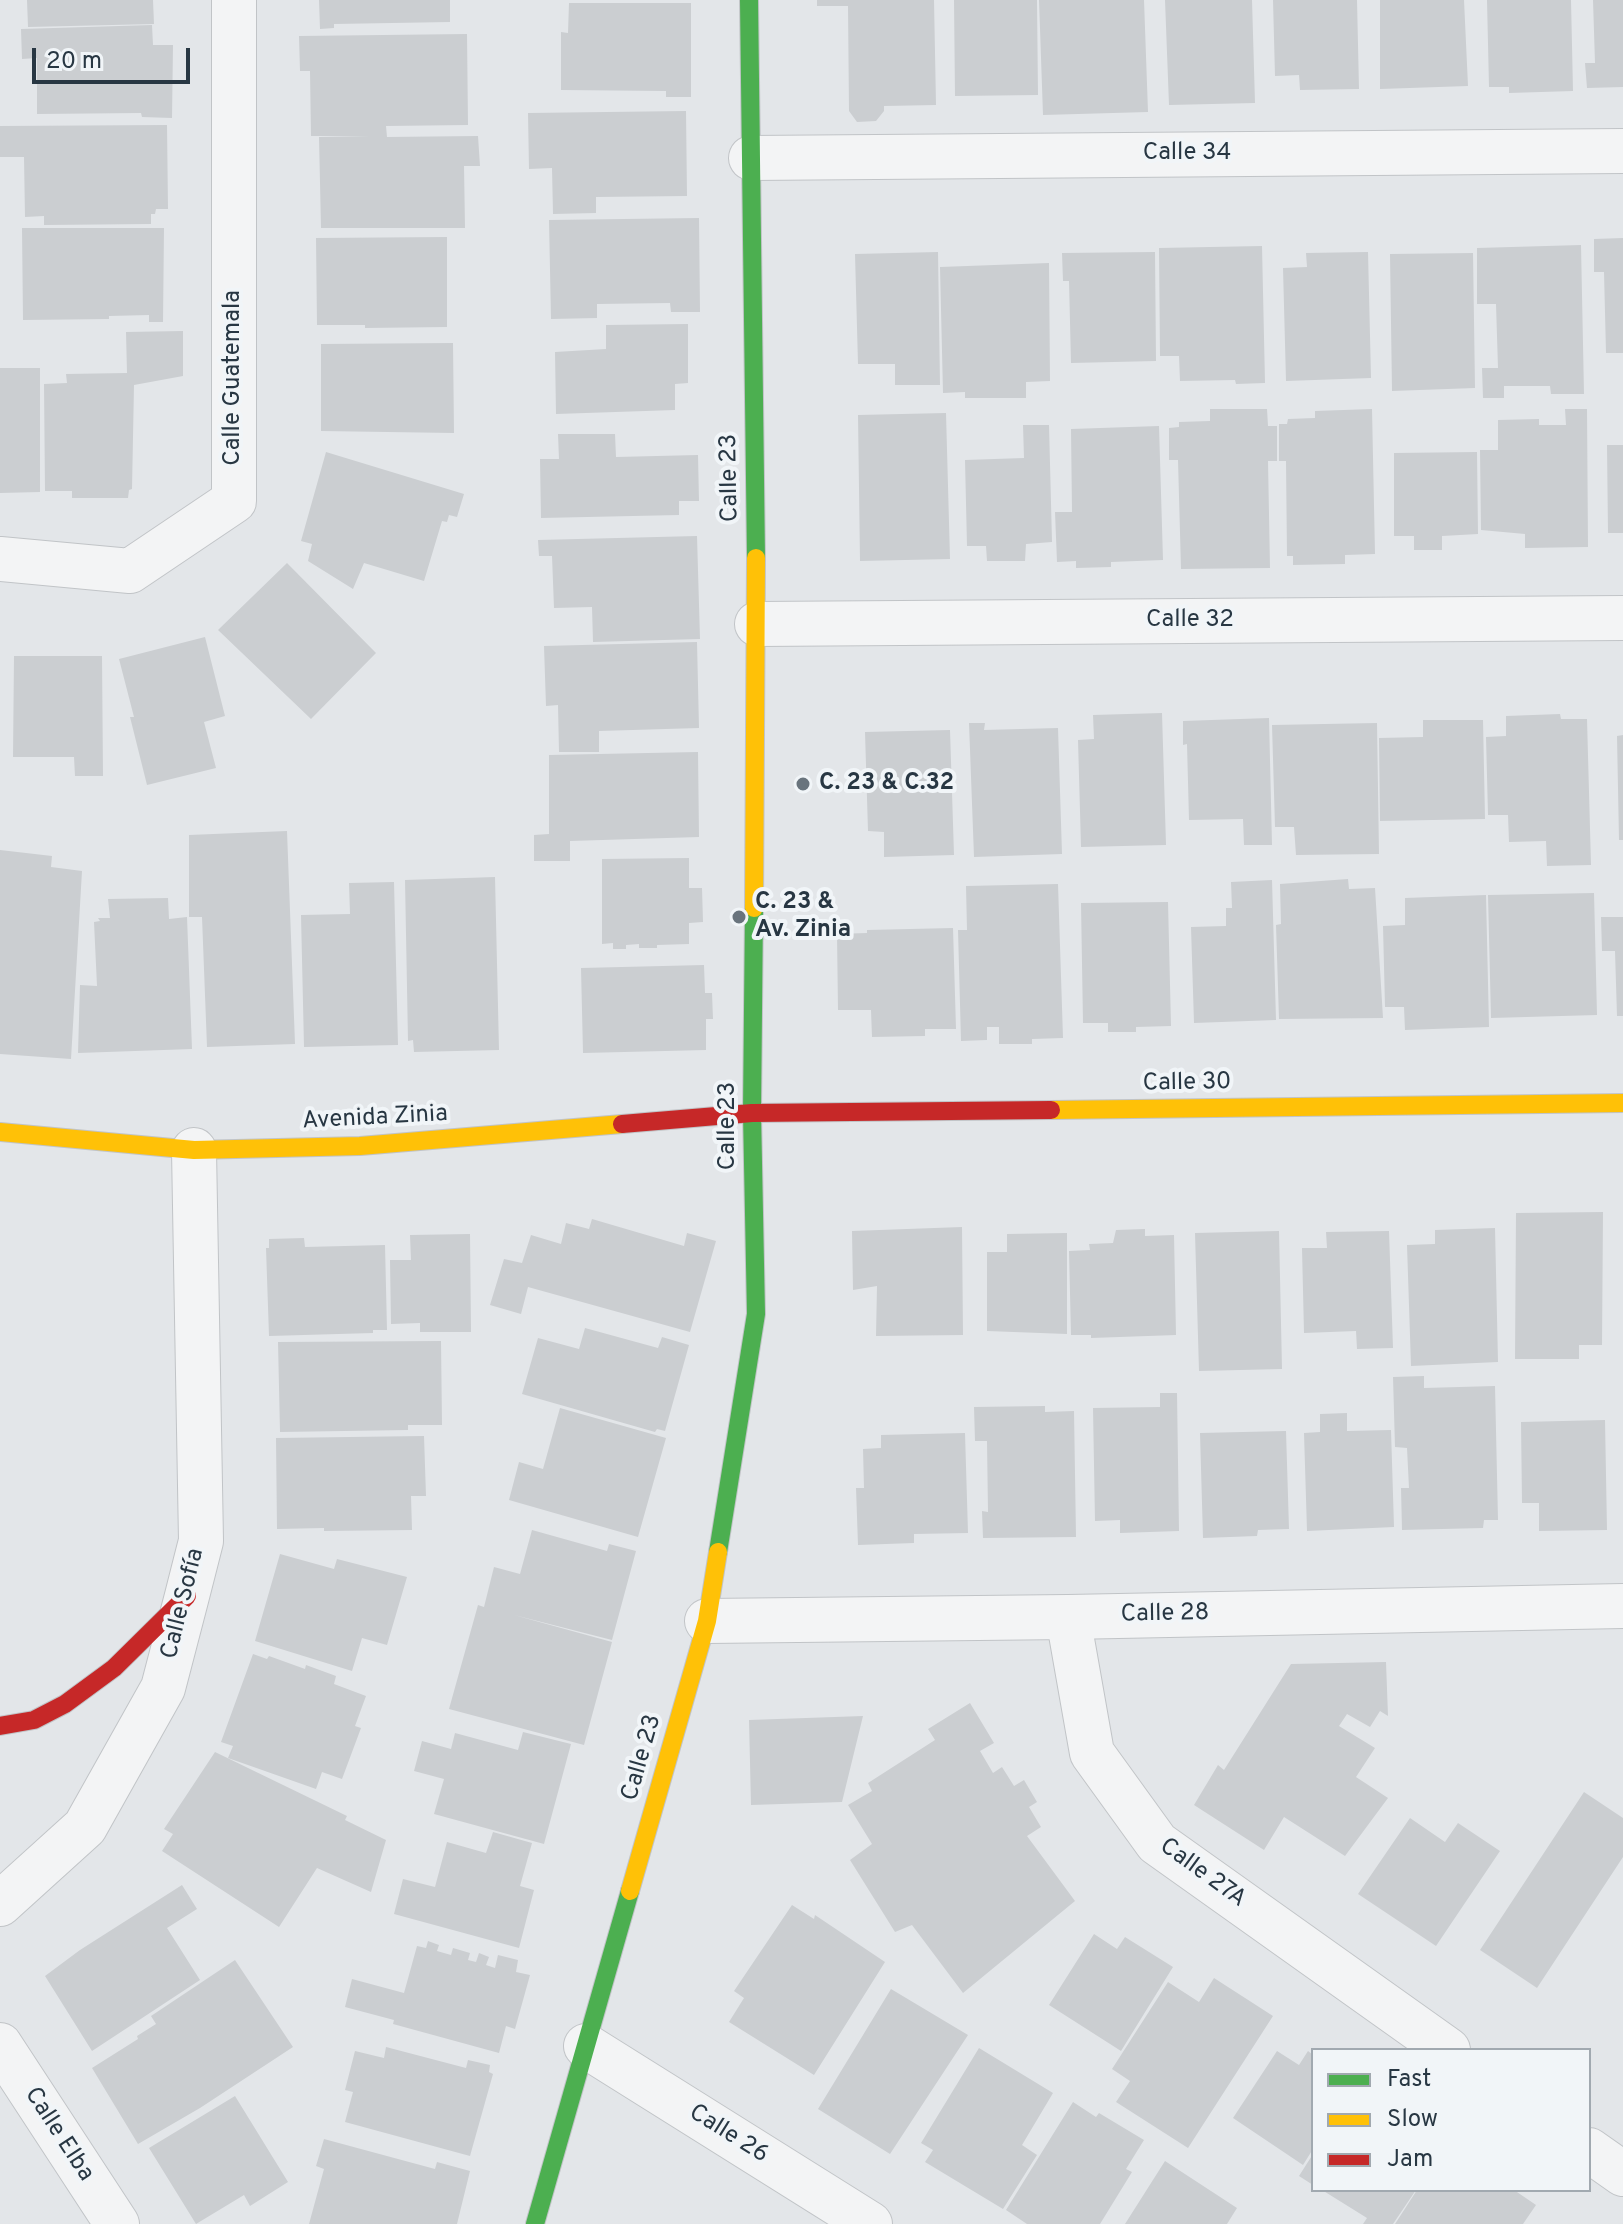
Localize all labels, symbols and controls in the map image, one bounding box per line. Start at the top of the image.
scale bar [36,32,194,82]
text: 20 m [46,47,102,77]
street label: Calle 34 [1143,140,1231,168]
street label: Calle Guatemala [220,290,248,466]
street label: Calle 23 [716,434,746,522]
street label: Calle 32 [1146,607,1234,635]
place label: C. 23 & C.32 [819,770,954,798]
marker: C. 23 & C.32 [794,775,812,793]
place label: C. 23 & Av. Zinia [755,889,851,945]
marker: C. 23 & Av. Zinia [730,908,748,926]
street label: Calle 30 [1142,1069,1232,1099]
street label: Calle 23 [715,1082,743,1170]
street label: Avenida Zinia [301,1101,449,1137]
street label: Calle Sofía [156,1546,212,1662]
street label: Calle 28 [1120,1600,1210,1630]
street label: Calle 23 [617,1712,669,1804]
street label: Calle 27A [1153,1833,1251,1915]
legend [1311,2048,1591,2192]
text: Fast [1387,2065,1431,2095]
street label: Calle Elba [17,2083,99,2187]
street label: Calle 26 [683,2099,773,2171]
text: Slow [1387,2105,1438,2135]
text: Jam [1387,2145,1433,2175]

